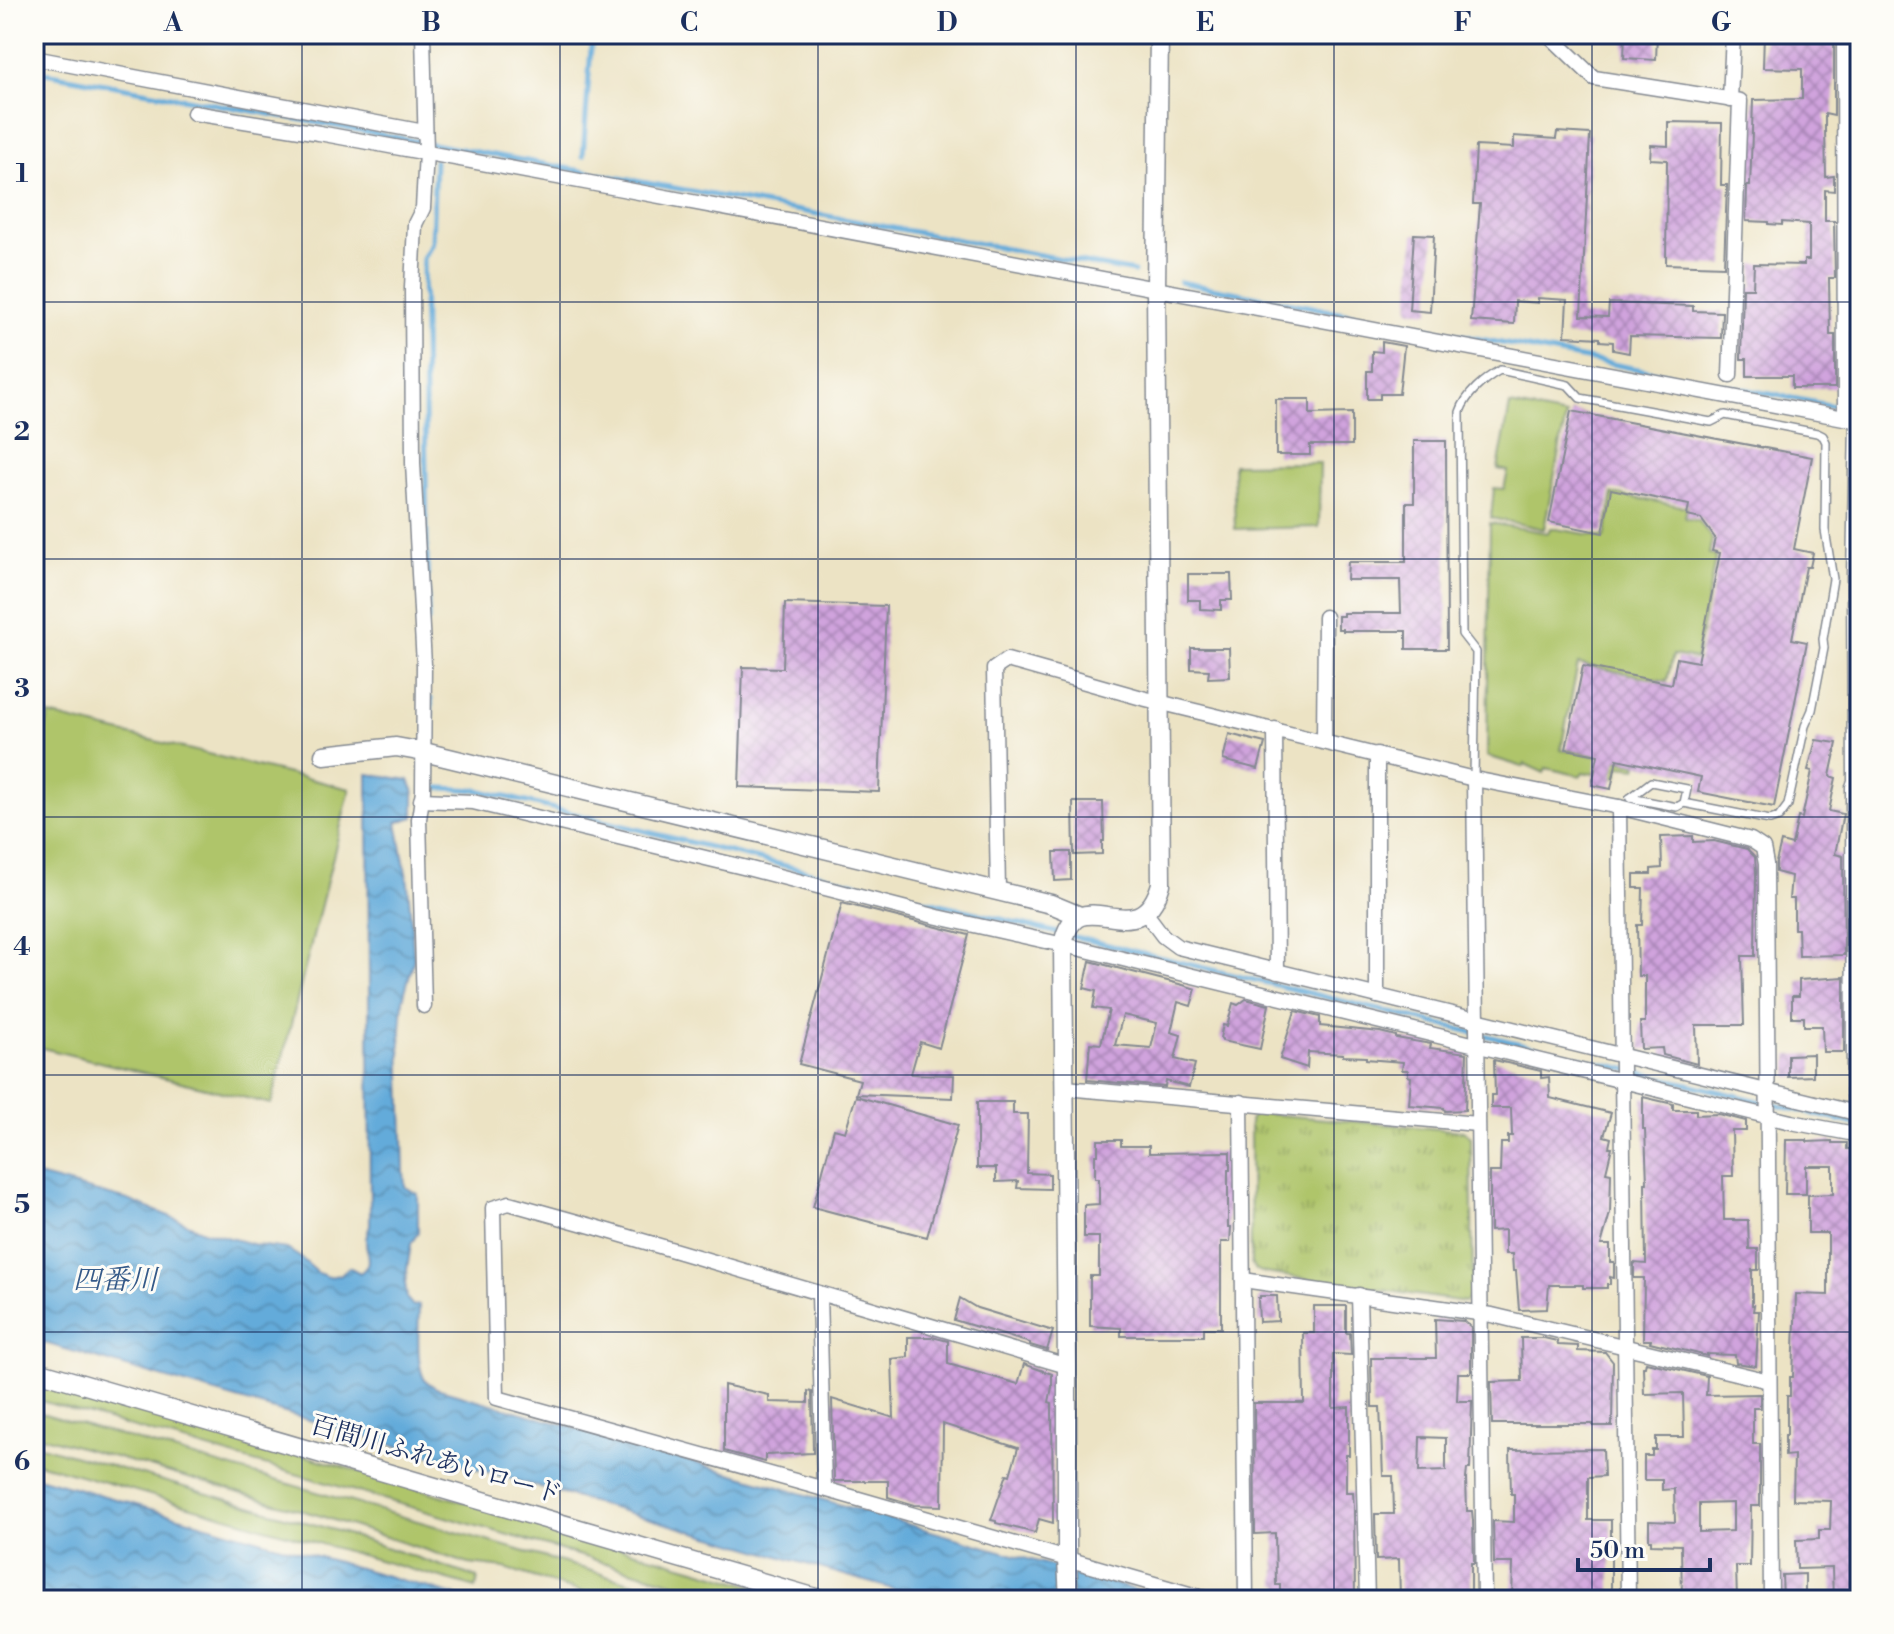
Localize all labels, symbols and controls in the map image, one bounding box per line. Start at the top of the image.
text: A [163,7,183,39]
text: B [421,7,441,39]
text: C [680,7,698,39]
text: D [937,7,957,39]
text: E [1196,7,1214,39]
text: F [1454,7,1472,39]
text: G [1711,7,1732,39]
text: 1 [16,158,29,190]
text: 2 [14,416,30,448]
text: 3 [14,673,30,705]
text: 4 [13,931,31,963]
text: 5 [14,1189,30,1221]
water label: 四番川 [73,1263,160,1298]
street label: 百間川ふれあいロード [307,1409,565,1511]
text: 6 [14,1446,30,1478]
scale bar [1578,1522,1710,1572]
text: 50 m [1590,1536,1645,1566]

